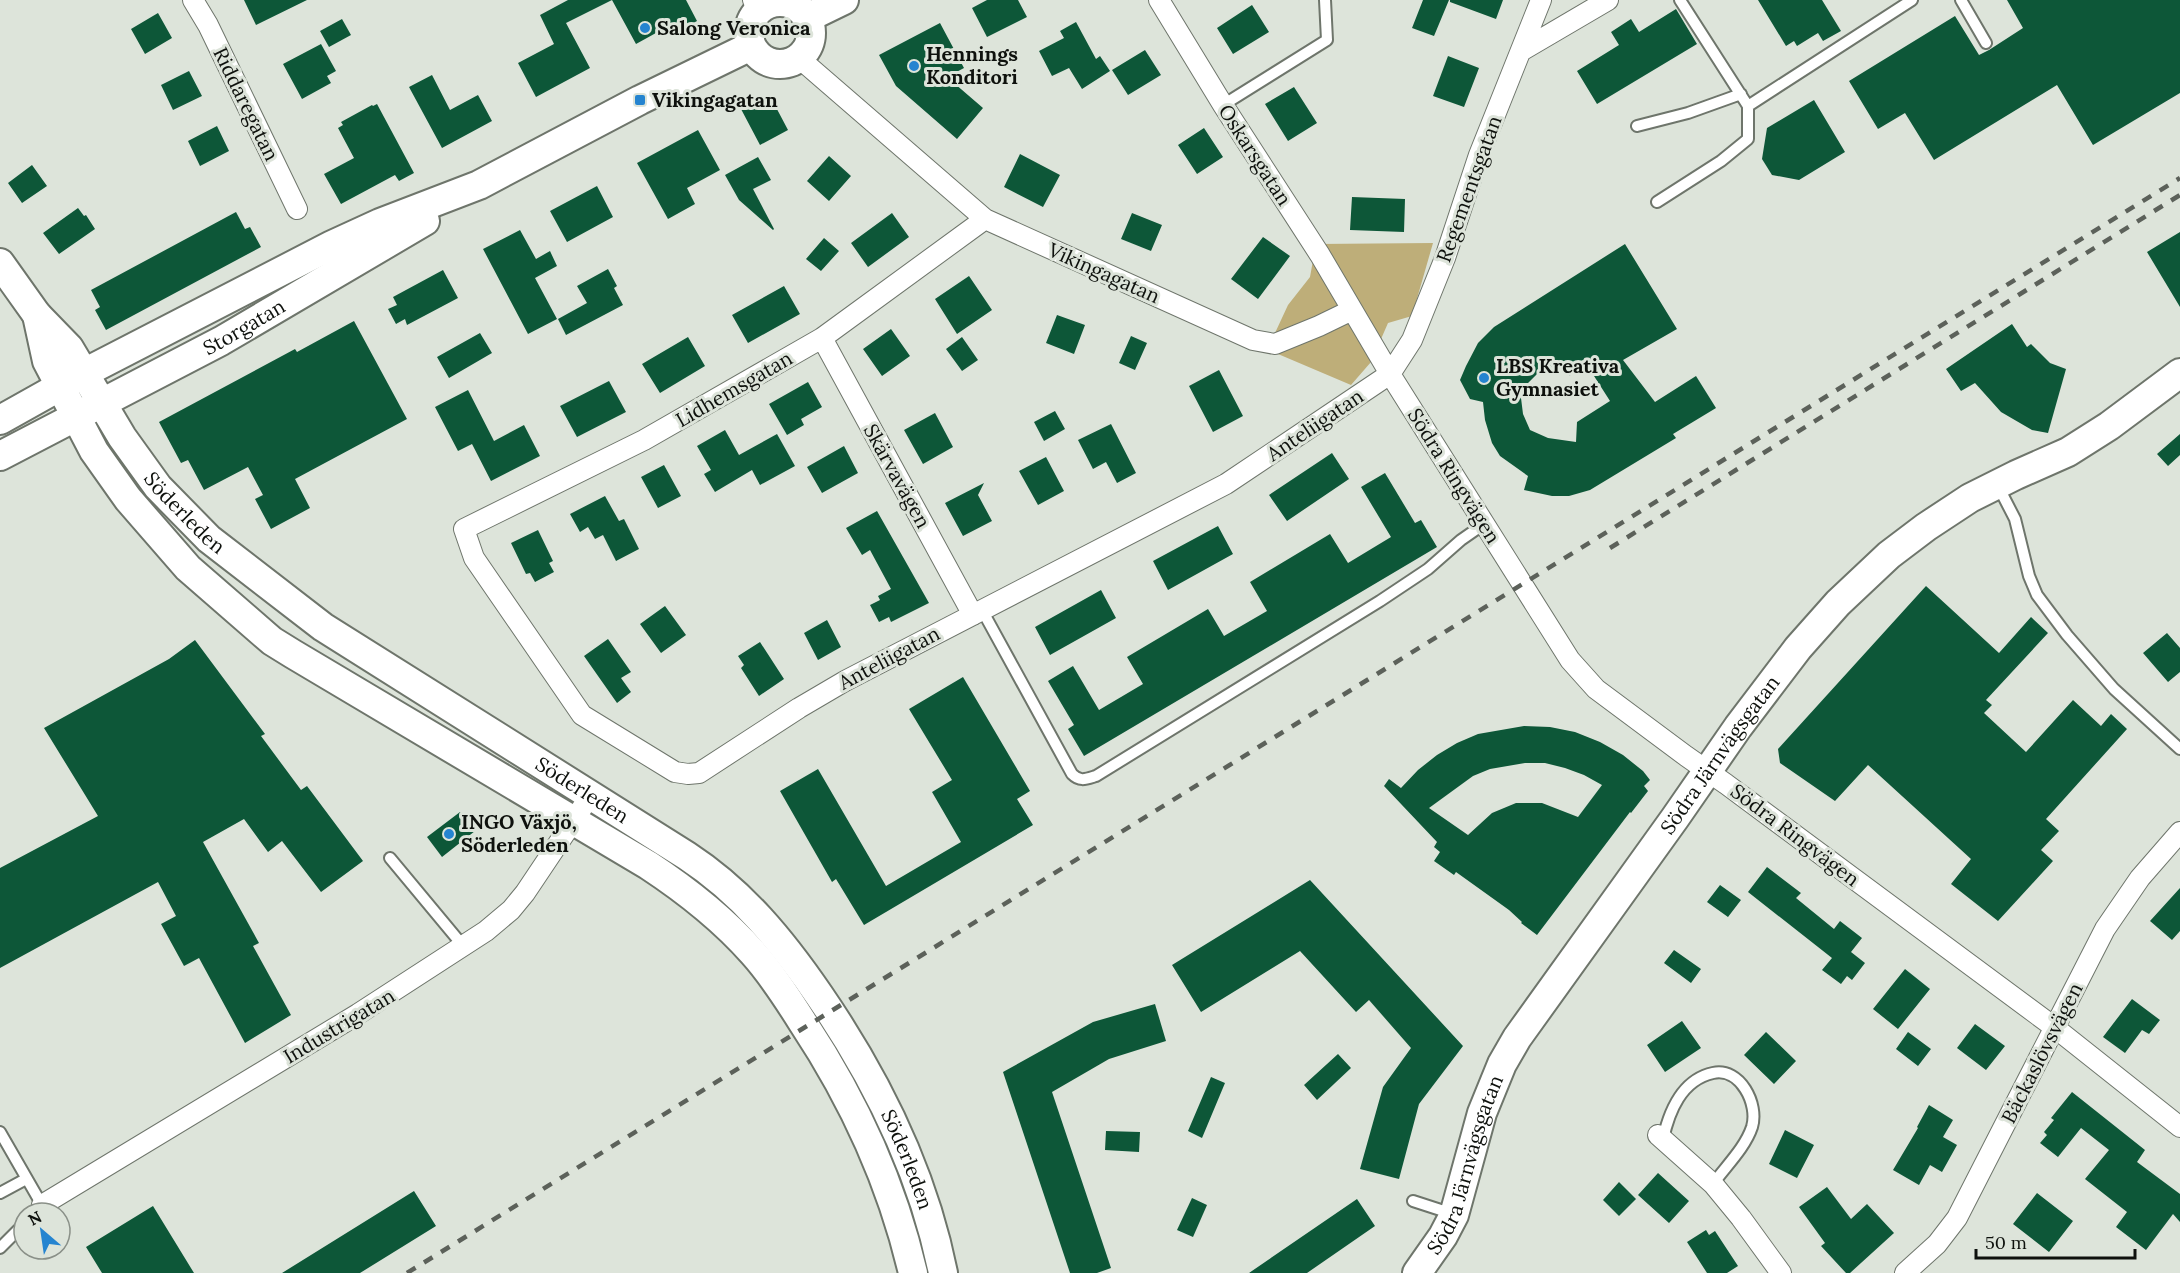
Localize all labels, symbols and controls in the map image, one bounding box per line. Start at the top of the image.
place label: Salong Veronica [657,15,811,40]
marker: Salong Veronica [638,21,652,35]
place label: Hennings Konditori [926,41,1018,89]
street label: Riddaregatan [208,43,285,165]
marker: Hennings Konditori [907,59,921,73]
place label: Vikingagatan [652,87,778,112]
marker: Vikingagatan [633,93,647,107]
street label: Oskarsgatan [1213,99,1297,210]
street label: Regementsgatan [1430,112,1507,266]
street label: Vikingagatan [1044,236,1164,308]
street label: Storgatan [199,293,289,360]
street label: Lidhemsgatan [671,345,797,432]
place label: LBS Kreativa Gymnasiet [1496,353,1620,401]
marker: LBS Kreativa Gymnasiet [1477,371,1491,385]
street label: Anteliigatan [1261,383,1368,467]
street label: Södra Ringvägen [1403,403,1506,548]
street label: Skärvavägen [859,419,936,532]
street label: Söderleden [139,467,230,559]
street label: Anteliigatan [833,620,944,695]
street label: Södra Järnvägsgatan [1654,670,1785,839]
street label: Söderleden [531,751,634,828]
street label: Södra Ringvägen [1726,778,1865,891]
place label: INGO Växjö, Söderleden [461,809,577,857]
marker: INGO Växjö, Söderleden [442,827,456,841]
street label: Bäckaslövsvägen [1995,978,2088,1127]
street label: Industrigatan [279,983,399,1069]
street label: Södra Järnvägsgatan [1421,1071,1508,1259]
street label: Söderleden [876,1105,939,1212]
north arrow [12,1201,72,1261]
text: N [24,1206,45,1230]
scale bar [1976,1222,2135,1260]
text: 50 m [1985,1231,2027,1254]

